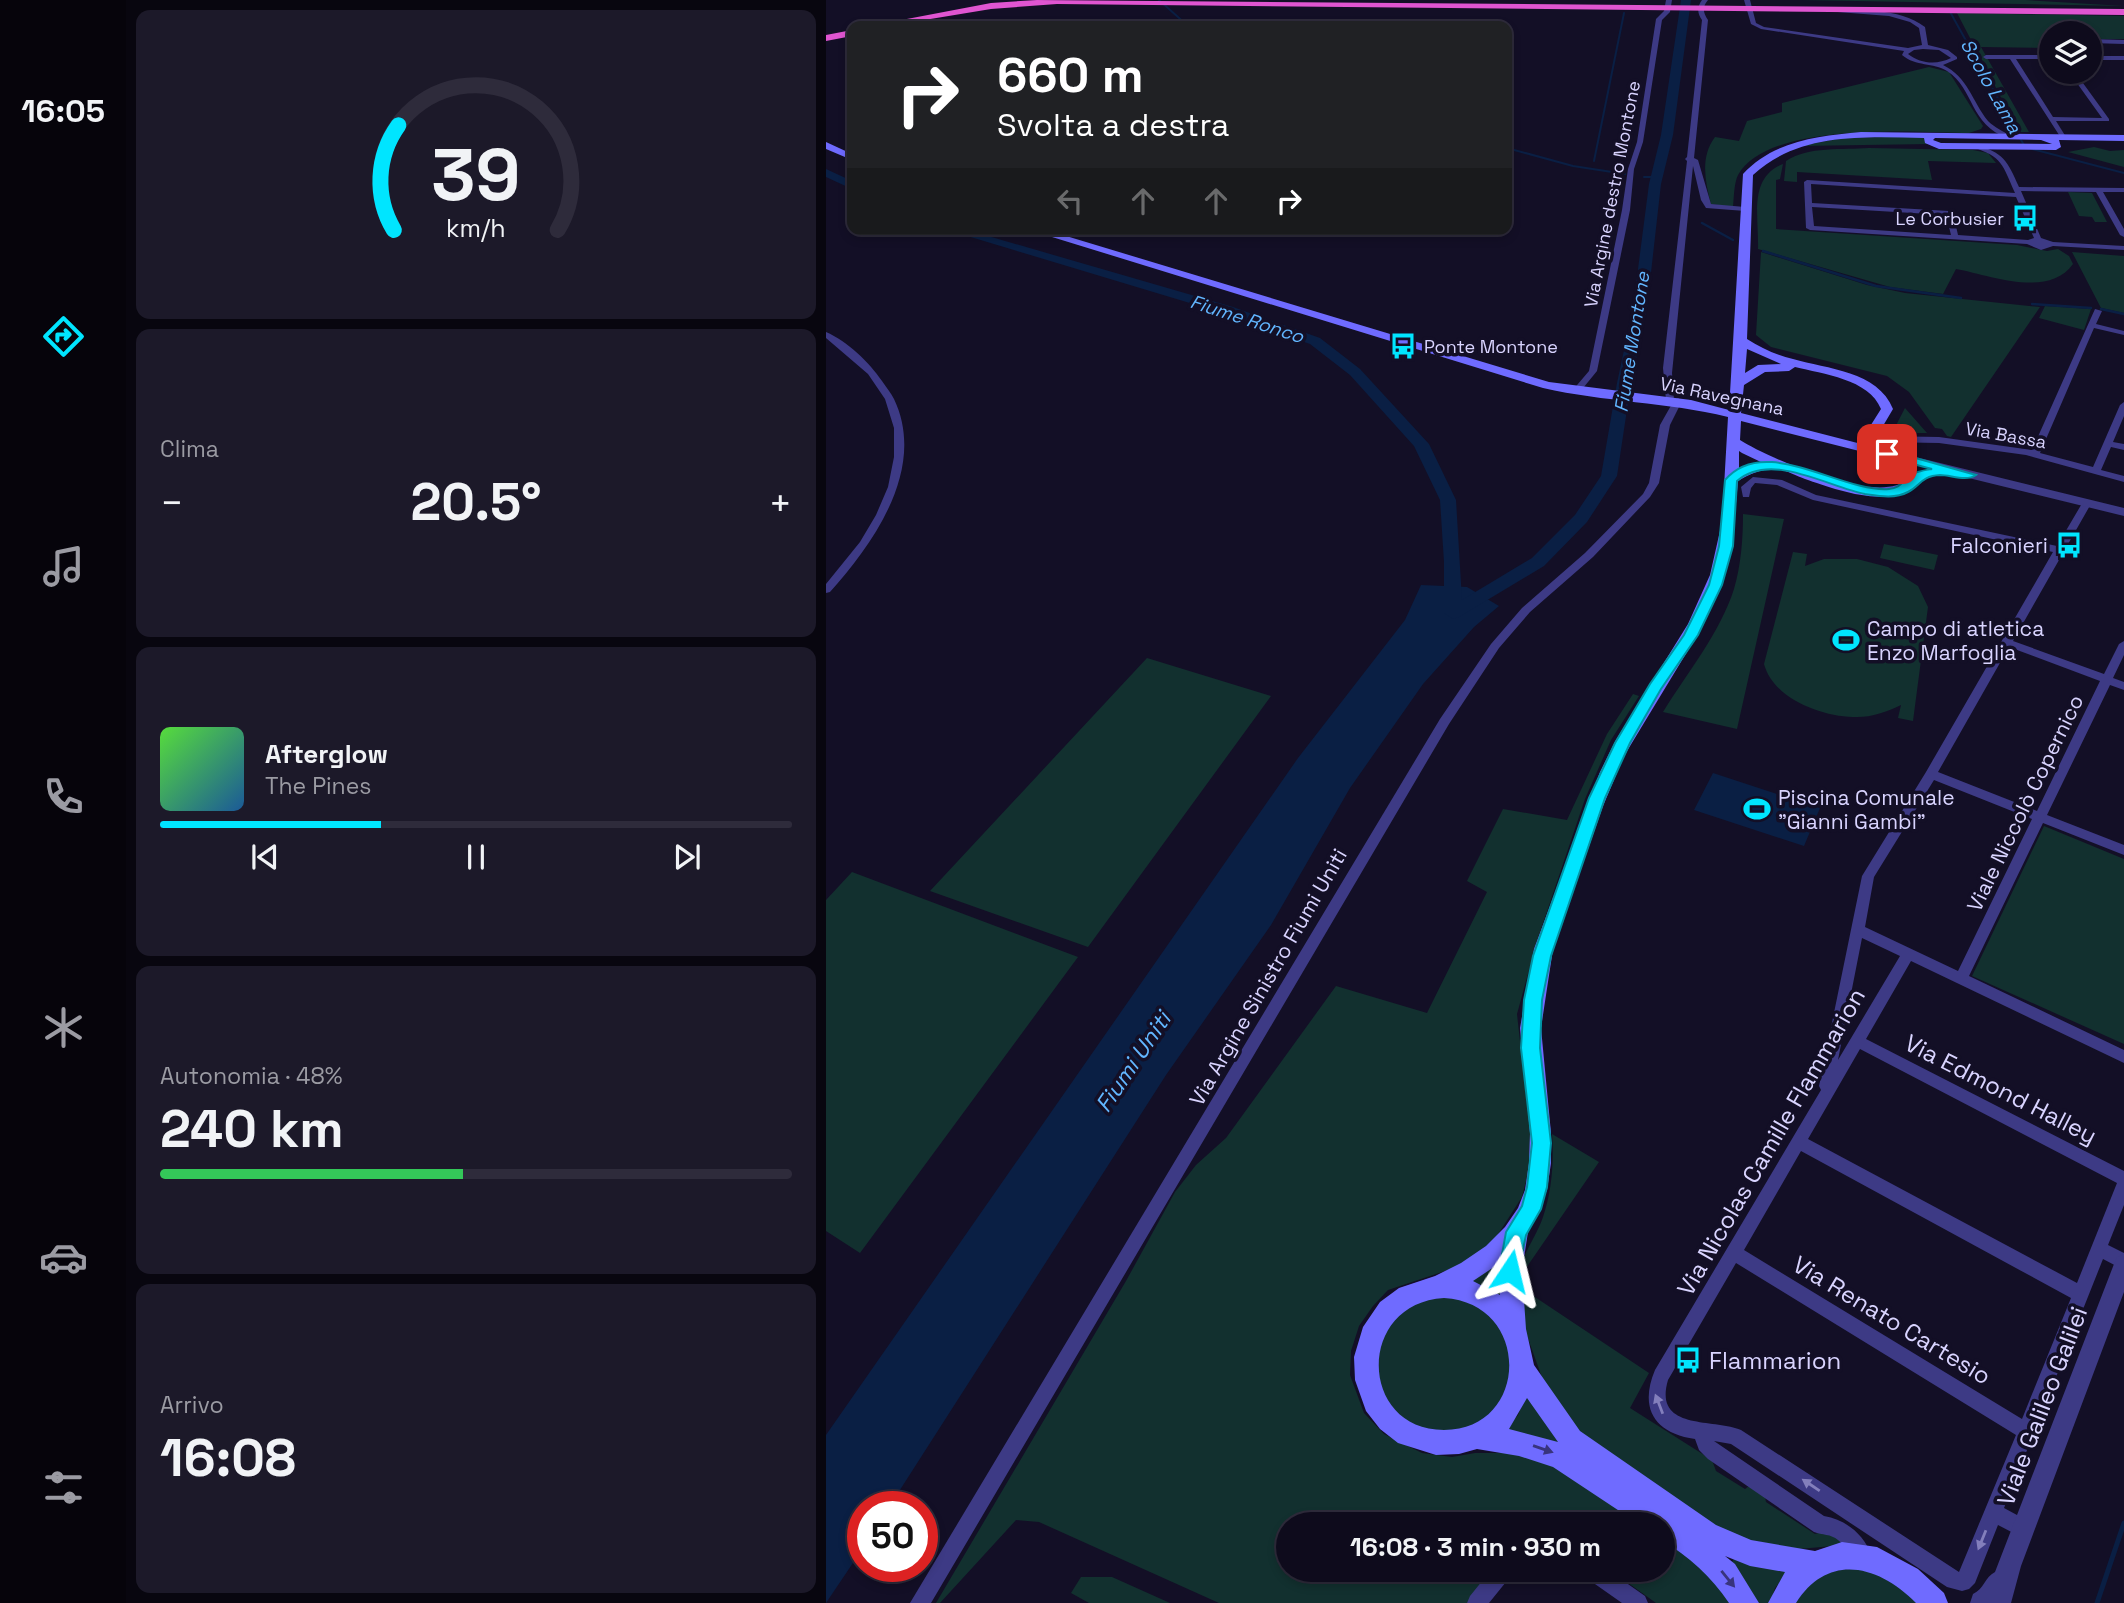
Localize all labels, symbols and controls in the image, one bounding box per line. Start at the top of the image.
map controls [2039,21,2102,84]
button: layers [2039,21,2102,84]
water label: Scolo Lama [1955,34,2027,138]
text: 660 m [997,44,1144,106]
icon: right [882,49,973,140]
street label: Via Argine destro Montone [1579,79,1645,309]
text: 16:05 [21,91,105,131]
text: Svolta a destra [997,105,1229,145]
text: 39 [431,129,521,222]
icon: left [1051,182,1089,220]
icon: ahead [1124,182,1162,220]
icon: ahead [1197,182,1235,220]
icon: right [1270,182,1308,220]
bus stop icon: Le Corbusier [2010,203,2040,233]
place label: Le Corbusier [1896,207,2004,230]
text: km/h [446,212,506,244]
water label: Fiume Montone [1609,269,1656,414]
water label: Fiume Ronco [1187,289,1308,349]
icon: directions [39,312,88,361]
bus stop icon: Ponte Montone [1388,331,1418,361]
place label: Ponte Montone [1424,335,1558,358]
street label: Via Ravegnana [1658,372,1786,420]
street label: Via Bassa [1964,417,2048,453]
pin [1857,424,1917,484]
text: Clima [160,434,219,464]
icon: arrive [1868,435,1906,473]
text: 20.5° [410,469,542,535]
text: − [160,479,184,527]
text: + [768,479,792,527]
bus stop icon: Falconieri [2054,530,2084,560]
place label: Falconieri [1951,532,2048,559]
icon: music [39,542,88,591]
place label: Campo di atletica Enzo Marfoglia [1867,615,2044,666]
sports icon: Campo di atletica Enzo Marfoglia [1831,625,1861,655]
street label: Viale Niccolò Copernico [1961,690,2089,916]
text: Afterglow [265,737,388,771]
text: The Pines [265,771,371,801]
icon: phone [39,772,88,821]
place label: Piscina Comunale "Gianni Gambi" [1778,784,1955,835]
sports icon: Piscina Comunale "Gianni Gambi" [1742,794,1772,824]
icon: previous [246,838,284,876]
icon: pause [457,838,495,876]
icon: next [668,838,706,876]
street label: Via Argine Sinistro Fiumi Uniti [1183,844,1353,1110]
street label: Via Nicolas Camille Flammarion [1670,983,1872,1301]
icon: climate [39,1003,88,1052]
water label: Fiumi Uniti [1088,1004,1179,1118]
street label: Via Edmond Halley [1900,1027,2102,1151]
text: Autonomia · 48% [160,1061,342,1091]
text: 240 km [160,1096,344,1162]
icon: car [39,1233,88,1282]
position arrow [1473,1234,1547,1308]
street label: Via Renato Cartesio [1787,1249,1997,1391]
street label: Viale Galileo Galilei [1990,1302,2094,1510]
bus stop icon: Flammarion [1673,1345,1703,1375]
place label: Flammarion [1709,1345,1841,1376]
text: Arrivo [160,1390,224,1420]
one-way arrow [1653,1393,1664,1414]
text: 16:08 [160,1425,296,1491]
one-way arrow [1532,1444,1553,1455]
icon: filters [39,1463,88,1512]
one-way arrow [1801,1479,1820,1492]
speed limit sign: 50 [847,1491,938,1582]
one-way arrow [1977,1529,1988,1550]
text: 16:08 · 3 min · 930 m [1350,1530,1601,1564]
one-way arrow [1720,1570,1735,1587]

